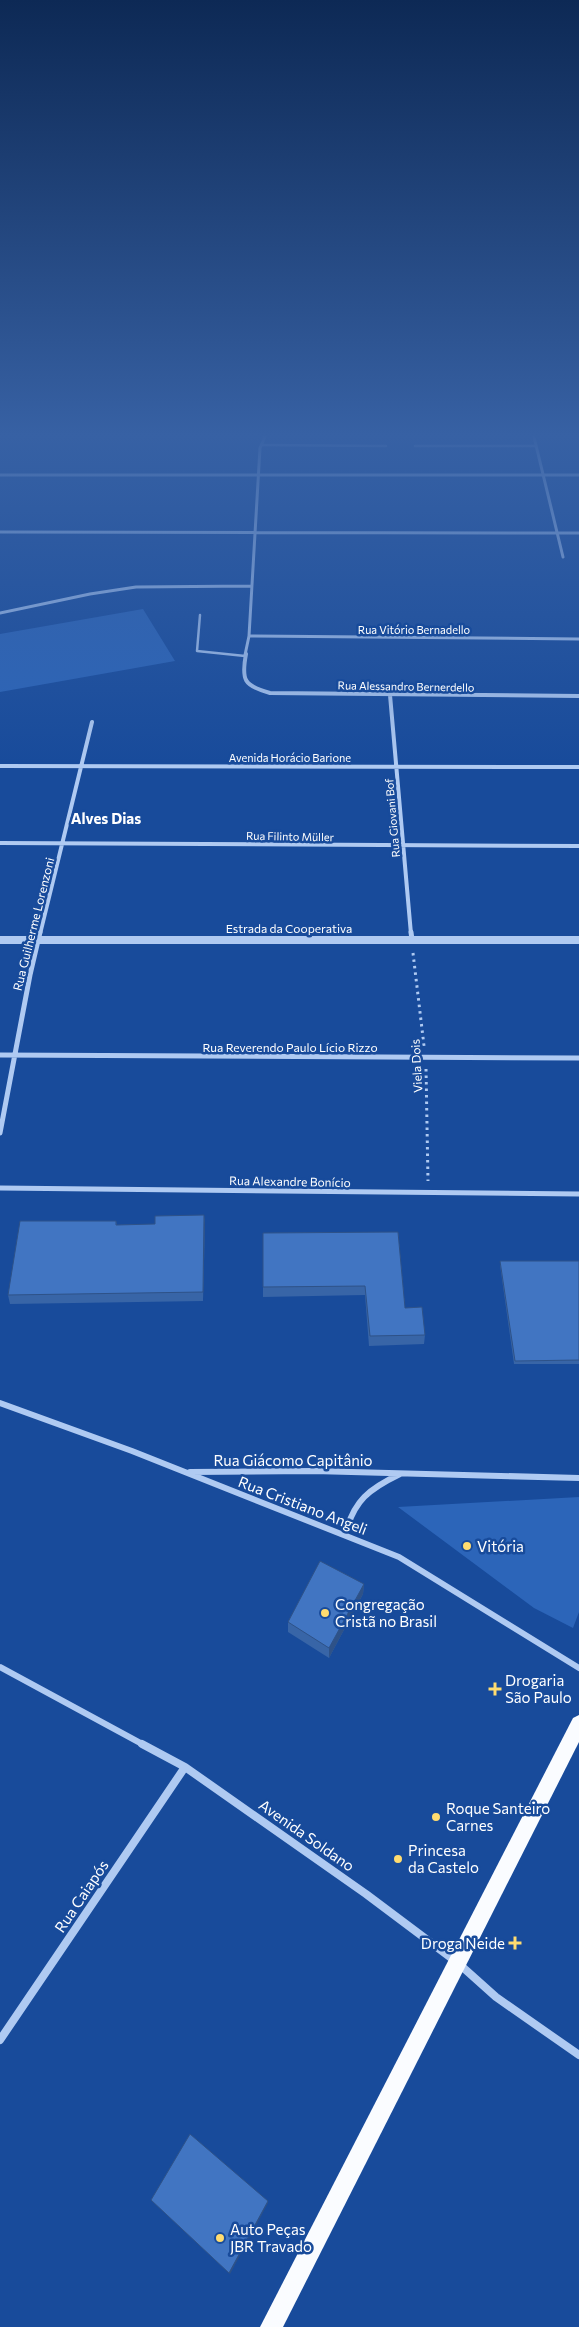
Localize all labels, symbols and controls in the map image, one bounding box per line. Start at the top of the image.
street label: Rua Vitório Bernadello [358,623,471,636]
street label: Rua Alessandro Bernerdello [338,678,475,694]
street label: Avenida Horácio Barione [229,751,351,764]
street label: Rua Giovani Bof [382,777,402,858]
district label: Alves Dias [71,809,141,827]
street label: Rua Filinto Müller [246,829,335,843]
street label: Rua Guilherme Lorenzoni [10,856,56,992]
street label: Estrada da Cooperativa [226,921,352,935]
street label: Viela Dois [408,1039,424,1093]
street label: Rua Reverendo Paulo Lício Rizzo [202,1040,378,1054]
street label: Rua Alexandre Bonício [229,1173,351,1189]
street label: Rua Giácomo Capitânio [213,1451,373,1469]
street label: Rua Cristiano Angeli [236,1472,370,1538]
place label: Vitória [477,1537,524,1555]
marker: Vitória [461,1540,473,1552]
place label: Congregação Cristã no Brasil [335,1595,437,1630]
marker: Congregação Cristã no Brasil [319,1607,331,1619]
place label: Drogaria São Paulo [505,1671,572,1706]
marker: Drogaria São Paulo [489,1683,501,1695]
street label: Avenida Soldano [256,1795,358,1875]
place label: Roque Santeiro Carnes [446,1799,550,1834]
marker: Roque Santeiro Carnes [430,1811,442,1823]
place label: Princesa da Castelo [408,1841,479,1876]
marker: Princesa da Castelo [392,1853,404,1865]
street label: Rua Caiapós [50,1856,112,1936]
place label: Droga Neide [421,1934,505,1952]
marker: Droga Neide [509,1937,521,1949]
place label: Auto Peças JBR Travado [230,2220,312,2255]
marker: Auto Peças JBR Travado [214,2232,226,2244]

